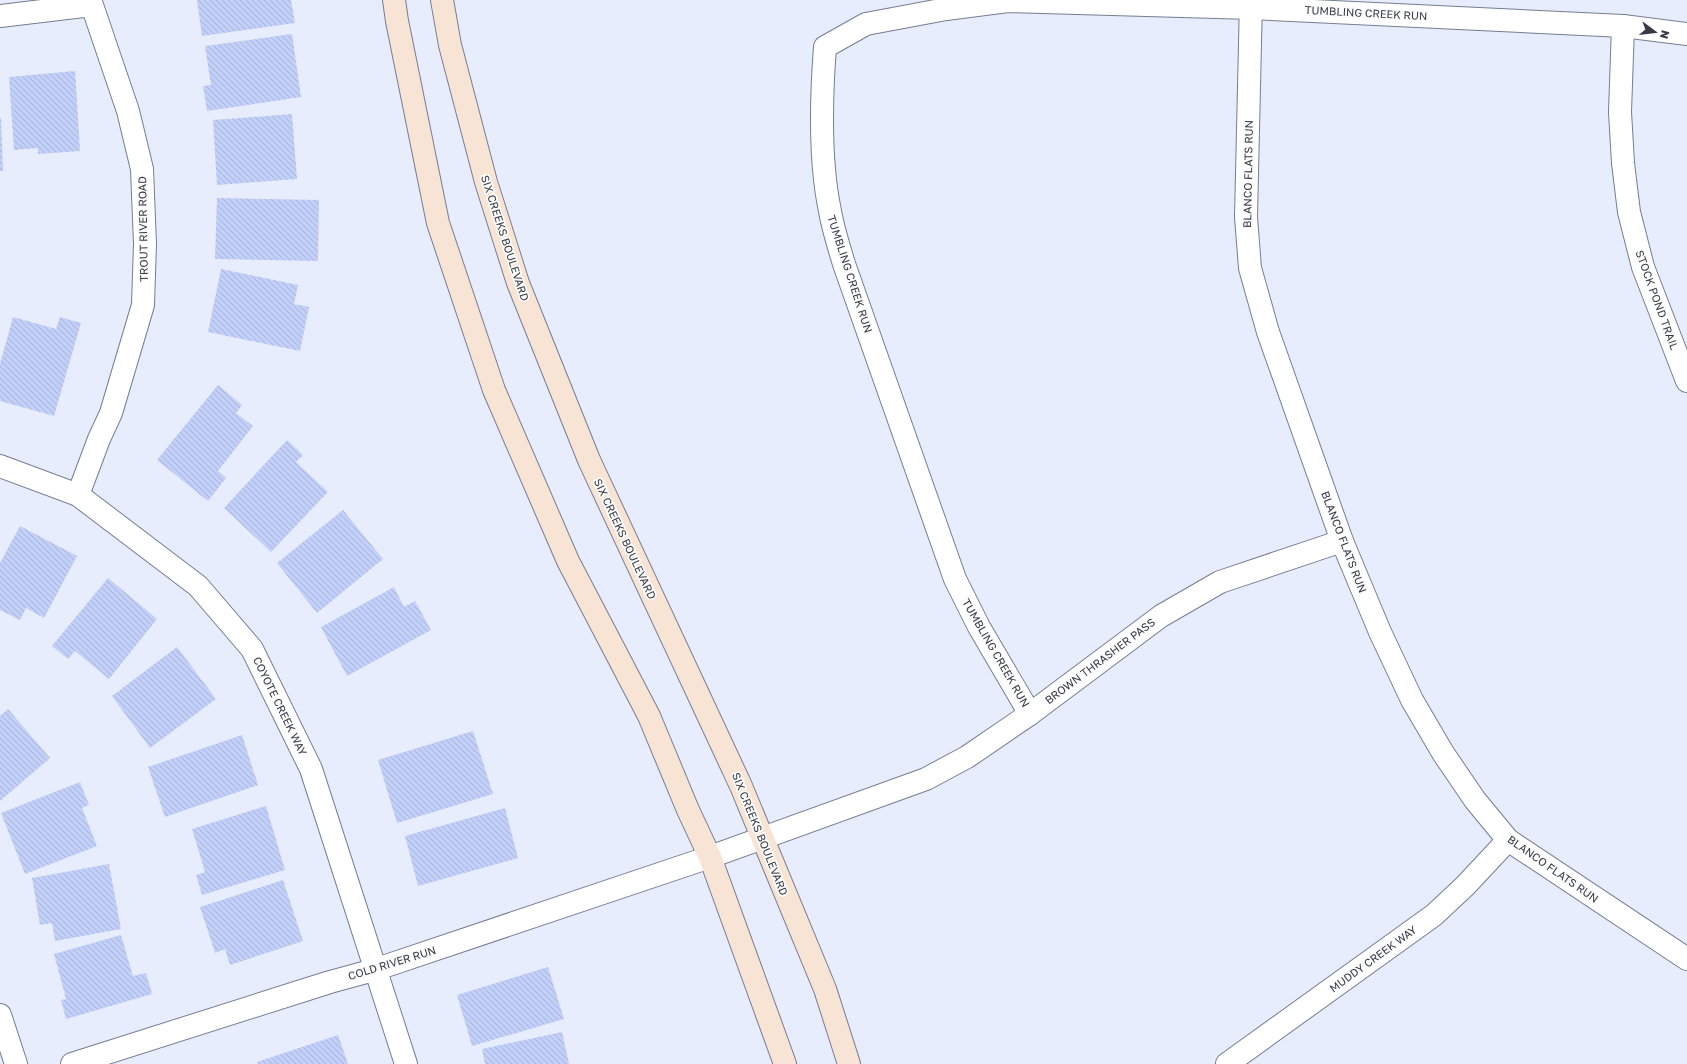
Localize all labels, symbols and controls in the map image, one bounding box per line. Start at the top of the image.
street label: TUMBLING CREEK RUN [1304,3,1428,22]
north arrow [1635,12,1675,52]
text: N [1658,29,1673,40]
street label: BLANCO FLATS RUN [1240,120,1255,228]
street label: SIX CREEKS BOULEVARD [479,173,532,303]
street label: TROUT RIVER ROAD [135,176,150,282]
street label: TUMBLING CREEK RUN [825,213,876,334]
street label: STOCK POND TRAIL [1633,248,1682,352]
street label: SIX CREEKS BOULEVARD [592,476,659,601]
street label: BLANCO FLATS RUN [1319,489,1370,595]
street label: TUMBLING CREEK RUN [960,596,1033,709]
street label: BROWN THRASHER PASS [1042,615,1157,706]
street label: COYOTE CREEK WAY [251,654,310,757]
street label: SIX CREEKS BOULEVARD [730,770,791,898]
street label: BLANCO FLATS RUN [1505,832,1601,905]
street label: MUDDY CREEK WAY [1327,923,1419,995]
street label: COLD RIVER RUN [346,943,437,982]

